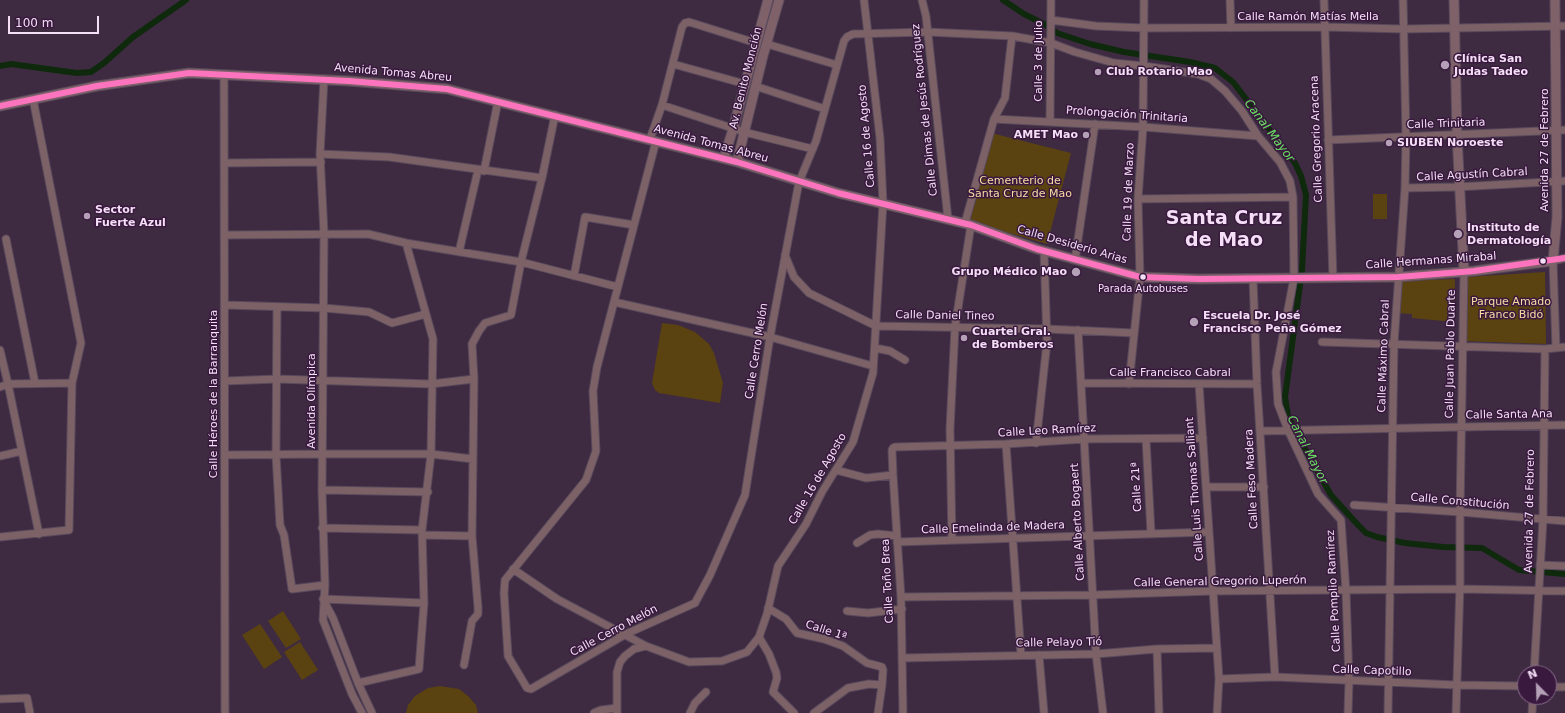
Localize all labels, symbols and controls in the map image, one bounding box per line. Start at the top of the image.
scale bar [10,8,101,34]
street label: Calle Ramón Matías Mella [1237,10,1379,24]
text: 100 m [15,16,53,30]
street label: Calle 3 de Julio [1032,20,1046,102]
street label: Calle Dimas de Jesús Rodríguez [909,23,941,197]
street label: Av. Benito Monción [727,26,765,130]
place label: Clínica San Judas Tadeo [1454,52,1528,78]
marker: Clínica San Judas Tadeo [1439,59,1451,71]
street label: Avenida Tomas Abreu [334,61,452,85]
place label: Club Rotario Mao [1106,65,1213,79]
marker: Club Rotario Mao [1093,67,1103,77]
street label: Calle Gregorio Aracena [1308,75,1326,203]
street label: Calle 16 de Agosto [856,84,878,188]
street label: Avenida 27 de Febrero [1538,88,1552,212]
water label: Canal Mayor [1241,97,1297,165]
street label: Prolongación Trinitaria [1066,104,1188,126]
street label: Calle Trinitaria [1406,116,1486,132]
street label: Avenida Tomas Abreu [652,122,770,166]
place label: AMET Mao [1014,128,1078,142]
marker: AMET Mao [1081,130,1091,140]
place label: SIUBEN Noroeste [1397,136,1503,150]
marker: SIUBEN Noroeste [1384,138,1394,148]
street label: Calle 19 de Marzo [1121,142,1137,242]
street label: Calle Agustín Cabral [1416,165,1528,185]
park label: Cementerio de Santa Cruz de Mao [968,174,1072,200]
place label: Sector Fuerte Azul [95,203,166,229]
district label: Santa Cruz de Mao [1166,208,1282,252]
marker: Sector Fuerte Azul [82,211,92,221]
place label: Instituto de Dermatología [1467,221,1551,247]
street label: Calle Desiderio Arias [1015,223,1129,267]
marker: Instituto de Dermatología [1452,228,1464,240]
street label: Calle Hermanas Mirabal [1365,250,1497,272]
unlabelled marker [1538,256,1548,266]
place label: Grupo Médico Mao [952,265,1067,279]
marker: Grupo Médico Mao [1070,266,1082,278]
marker: Parada Autobuses [1138,272,1148,282]
place label: Parada Autobuses [1098,283,1188,295]
street label: Calle Juan Pablo Duarte [1443,289,1459,419]
park label: Parque Amado Franco Bidó [1471,295,1551,321]
street label: Calle Máximo Cabral [1375,299,1393,413]
street label: Calle Cerro Melón [743,302,771,400]
street label: Calle Daniel Tineo [895,309,995,323]
place label: Escuela Dr. José Francisco Peña Gómez [1203,309,1342,335]
street label: Calle Héroes de la Barranquita [207,310,221,478]
marker: Escuela Dr. José Francisco Peña Gómez [1188,316,1200,328]
place label: Cuartel Gral. de Bomberos [972,325,1053,351]
marker: Cuartel Gral. de Bomberos [959,333,969,343]
street label: Avenida Olímpica [305,353,319,449]
street label: Calle Francisco Cabral [1109,366,1231,380]
street label: Calle Santa Ana [1465,408,1553,422]
water label: Canal Mayor [1284,413,1330,487]
street label: Calle Luis Thomas Salliant [1183,417,1207,561]
street label: Calle Leo Ramírez [997,422,1097,440]
street label: Calle Feso Madera [1243,428,1261,530]
street label: Calle 16 de Agosto [786,431,850,527]
street label: Avenida 27 de Febrero [1522,449,1538,573]
street label: Calle 21ª [1129,462,1145,512]
street label: Calle Alberto Bogaert [1068,463,1088,581]
street label: Calle Constitución [1410,491,1510,513]
street label: Calle Emelinda de Madera [921,519,1065,537]
street label: Calle Pomplio Ramírez [1324,529,1344,653]
street label: Calle Toño Brea [879,538,897,624]
street label: Calle General Gregorio Luperón [1133,574,1307,590]
street label: Calle Cerro Melón [568,602,660,660]
street label: Calle 1ª [804,618,848,644]
street label: Calle Pelayo Tió [1016,636,1102,650]
street label: Calle Capotillo [1332,663,1412,679]
north arrow [1517,665,1557,705]
text: N [1526,667,1539,682]

